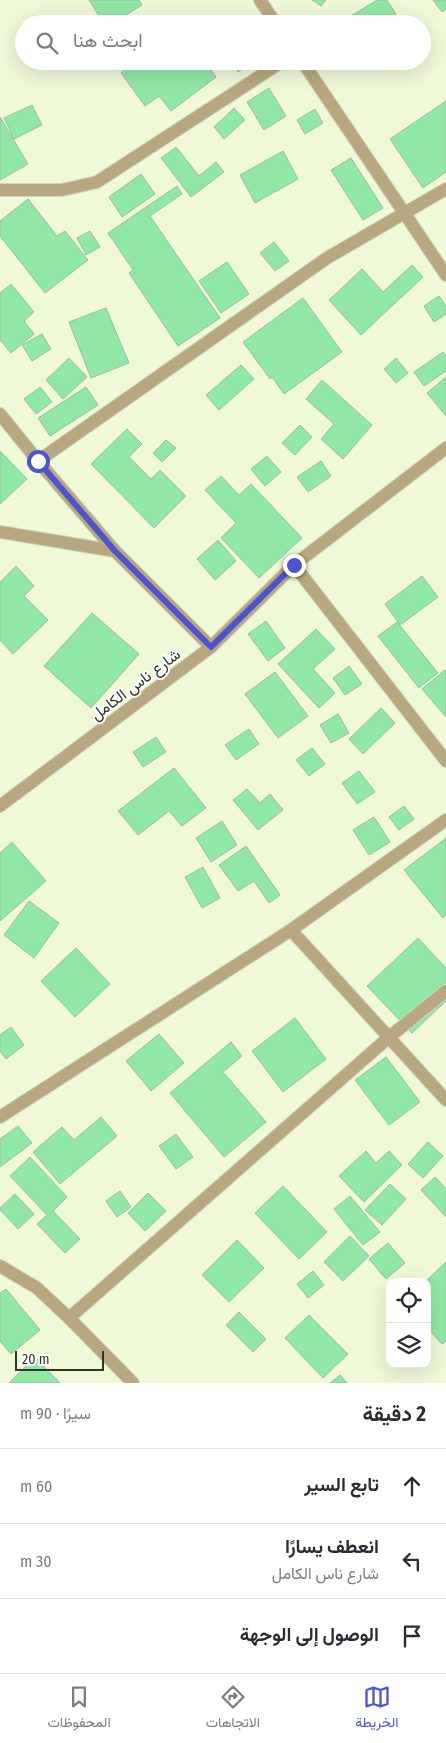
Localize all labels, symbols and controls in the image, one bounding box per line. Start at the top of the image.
search box [15,15,431,70]
icon: search [33,29,61,57]
text: ابحث هنا [73,29,143,52]
route start [27,450,50,473]
route end [283,554,306,577]
street label: شارع ناس الكامل [87,645,185,726]
map controls [386,1278,431,1368]
button: locate [386,1278,431,1323]
button: layers [386,1323,431,1368]
scale bar [15,1348,104,1371]
text: 20 m [22,1351,50,1368]
text: 2 دقيقة [362,1401,426,1427]
text: سيرًا · 90 m [20,1404,91,1423]
icon: ahead [398,1472,426,1500]
text: تابع السير [304,1473,379,1496]
text: 60 m [20,1477,52,1496]
text: انعطف يسارًا [285,1535,379,1558]
icon: left [398,1547,426,1575]
text: 30 m [20,1552,52,1571]
text: شارع ناس الكامل [272,1564,379,1583]
icon: arrive [398,1622,426,1650]
text: الوصول إلى الوجهة [240,1623,379,1646]
tab: المحفوظات [48,1683,111,1735]
tab: الاتجاهات [206,1683,260,1735]
tab: الخريطة [355,1683,398,1735]

